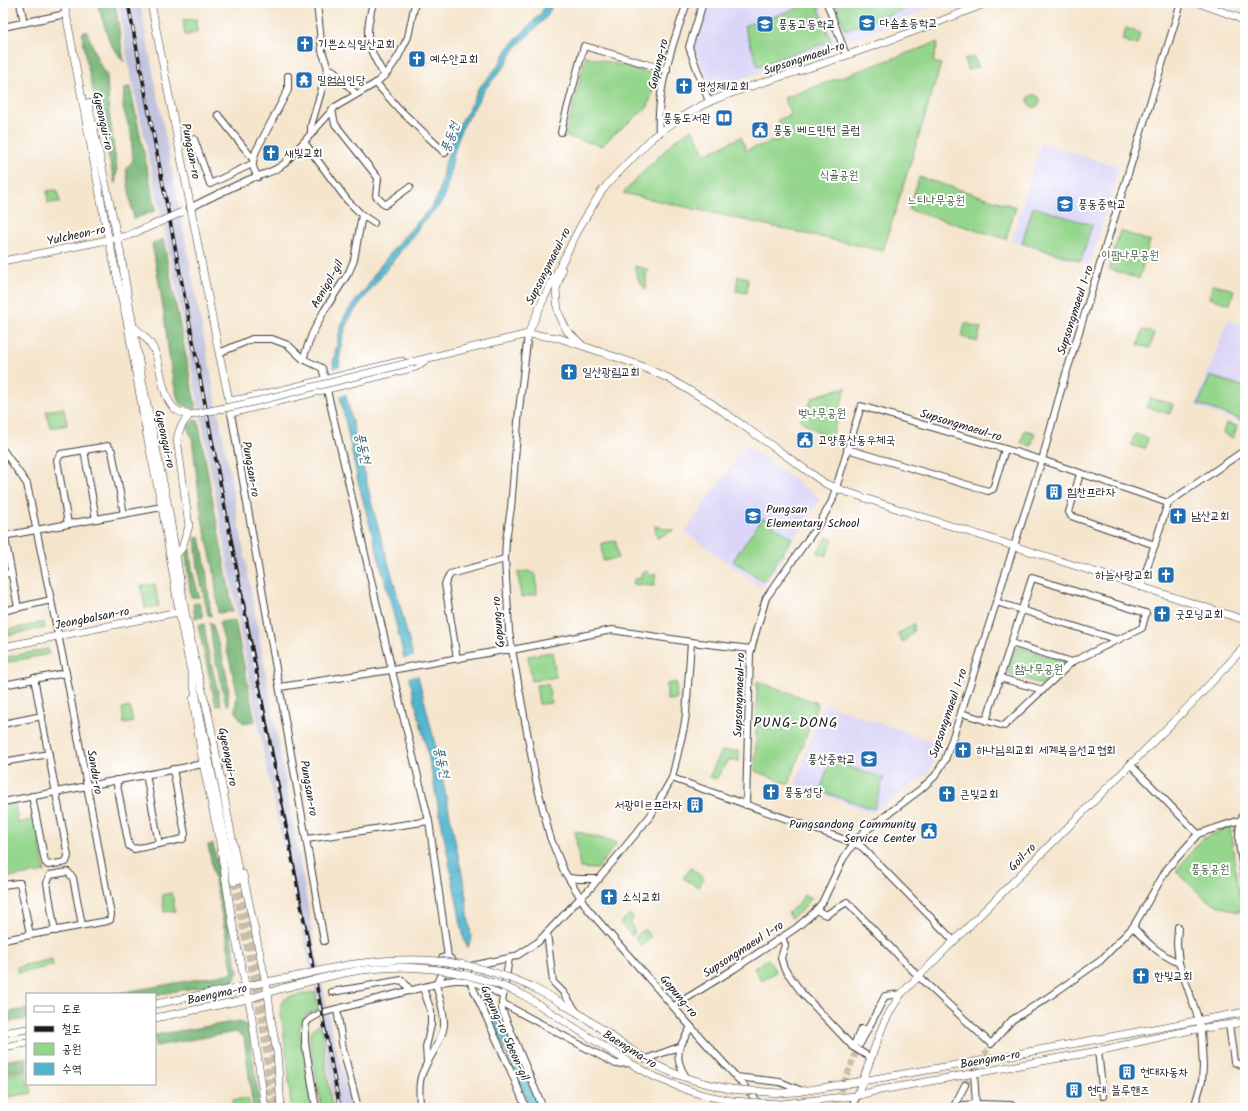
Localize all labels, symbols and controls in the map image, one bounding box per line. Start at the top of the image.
school or university icon: 다솜초등학교 [857,13,877,33]
school or university icon: 풍동고등학교 [755,14,775,34]
place label: 다솜초등학교 [880,14,938,33]
place label: 풍동고등학교 [778,15,836,34]
church icon: 기쁜소식일산교회 [295,34,315,54]
place label: 기쁜소식일산교회 [318,35,395,54]
street label: Supsongmaeul-ro [761,36,847,81]
street label: Gopung-ro [643,37,674,91]
church icon: 예수안교회 [407,49,427,69]
place label: 예수안교회 [430,50,478,69]
temple icon: 밀엄심인당 [294,70,314,90]
place label: 밀엄심인당 [317,71,366,90]
church icon: 명성제1교회 [674,76,694,96]
place label: 명성제1교회 [697,77,749,96]
street label: Gyeongui-ro [87,90,118,152]
library icon: 풍동도서관 [714,108,734,128]
place label: 풍동도서관 [663,109,711,128]
water label: 풍동천 [435,118,466,156]
public building icon: 풍동 베드민턴 클럽 [750,120,770,140]
place label: 풍동 베드민턴 클럽 [773,121,860,140]
street label: Pungsan-ro [176,122,205,181]
church icon: 새빛교회 [261,143,281,163]
place label: 새빛교회 [284,144,323,163]
park label: 식골공원 [820,166,858,185]
park label: 느티나무공원 [907,191,965,210]
school or university icon: 풍동중학교 [1055,194,1075,214]
place label: 풍동중학교 [1078,195,1126,214]
street label: Yulcheon-ro [45,220,107,251]
street label: Supsongmaeul-ro [521,224,576,308]
park label: 이팝나무공원 [1101,246,1159,265]
street label: Aenigol-gil [306,256,349,312]
street label: Supsongmaeul 1-ro [1052,263,1099,357]
church icon: 일산광림교회 [559,362,579,382]
place label: 일산광림교회 [582,363,640,382]
park label: 벚나무공원 [798,404,846,423]
street label: Supsongmaeul-ro [918,404,1004,447]
street label: Gyeongui-ro [149,408,180,470]
public building icon: 고양풍산동우체국 [795,430,815,450]
water label: 풍동천 [349,431,377,467]
place label: 고양풍산동우체국 [818,431,895,450]
street label: Pungsan-ro [236,440,265,499]
building icon: 힘찬프라자 [1044,482,1064,502]
place label: 힘찬프라자 [1067,483,1116,502]
place label: Pungsan Elementary School [766,500,859,533]
school or university icon: Pungsan Elementary School [743,506,763,526]
church icon: 남산교회 [1168,506,1188,526]
place label: 남산교회 [1191,507,1230,526]
church icon: 하늘사랑교회 [1156,565,1176,585]
place label: 하늘사랑교회 [1095,566,1153,585]
street label: Gopung-ro [487,596,510,648]
street label: Jeongbalsan-ro [53,602,131,635]
church icon: 굿모닝교회 [1152,604,1172,624]
place label: 굿모닝교회 [1175,605,1223,624]
street label: Supsongmaeul-ro [729,652,750,738]
park label: 참나무공원 [1015,660,1063,679]
street label: Supsongmaeul 1-ro [924,666,973,760]
district label: PUNG-DONG [753,712,839,734]
street label: Gyeongui-ro [213,726,243,788]
church icon: 하나님의교회 세계복음선교협회 [953,740,973,760]
place label: 하나님의교회 세계복음선교협회 [976,741,1116,760]
water label: 풍동천 [428,745,455,781]
street label: Sandu-ro [81,748,108,796]
school or university icon: 풍산중학교 [859,749,879,769]
place label: 풍산중학교 [808,750,856,769]
street label: Pungsan-ro [294,759,323,818]
church icon: 풍동성당 [761,782,781,802]
place label: 풍동성당 [784,783,823,802]
church icon: 큰빛교회 [937,784,957,804]
place label: 큰빛교회 [960,785,999,804]
building icon: 서광미르프라자 [685,795,705,815]
place label: 서광미르프라자 [614,796,682,815]
place label: Pungsandong Community Service Center [789,815,917,848]
public building icon: Pungsandong Community Service Center [919,821,939,841]
street label: Goil-ro [1004,839,1041,876]
park label: 풍동공원 [1191,860,1229,879]
church icon: 소식교회 [599,887,619,907]
place label: 소식교회 [622,888,661,907]
street label: Supsongmaeul 1-ro [699,916,788,983]
church icon: 한빛교회 [1131,966,1151,986]
place label: 한빛교회 [1154,967,1193,986]
street label: Gopung-ro [655,971,702,1022]
street label: Baengma-ro [185,979,249,1010]
street label: Gopung-ro 5beon-gil [475,982,534,1084]
legend [26,993,156,1085]
text: 도로 [62,1000,81,1019]
text: 철도 [62,1020,81,1039]
street label: Baengma-ro [599,1025,661,1074]
text: 공원 [62,1040,81,1059]
street label: Baengma-ro [958,1045,1022,1074]
text: 수역 [62,1060,82,1079]
building icon: 현대자동차 [1117,1062,1137,1082]
place label: 현대자동차 [1140,1063,1188,1082]
building icon: 현대 블루핸즈 [1064,1080,1084,1100]
place label: 현대 블루핸즈 [1087,1081,1150,1100]

